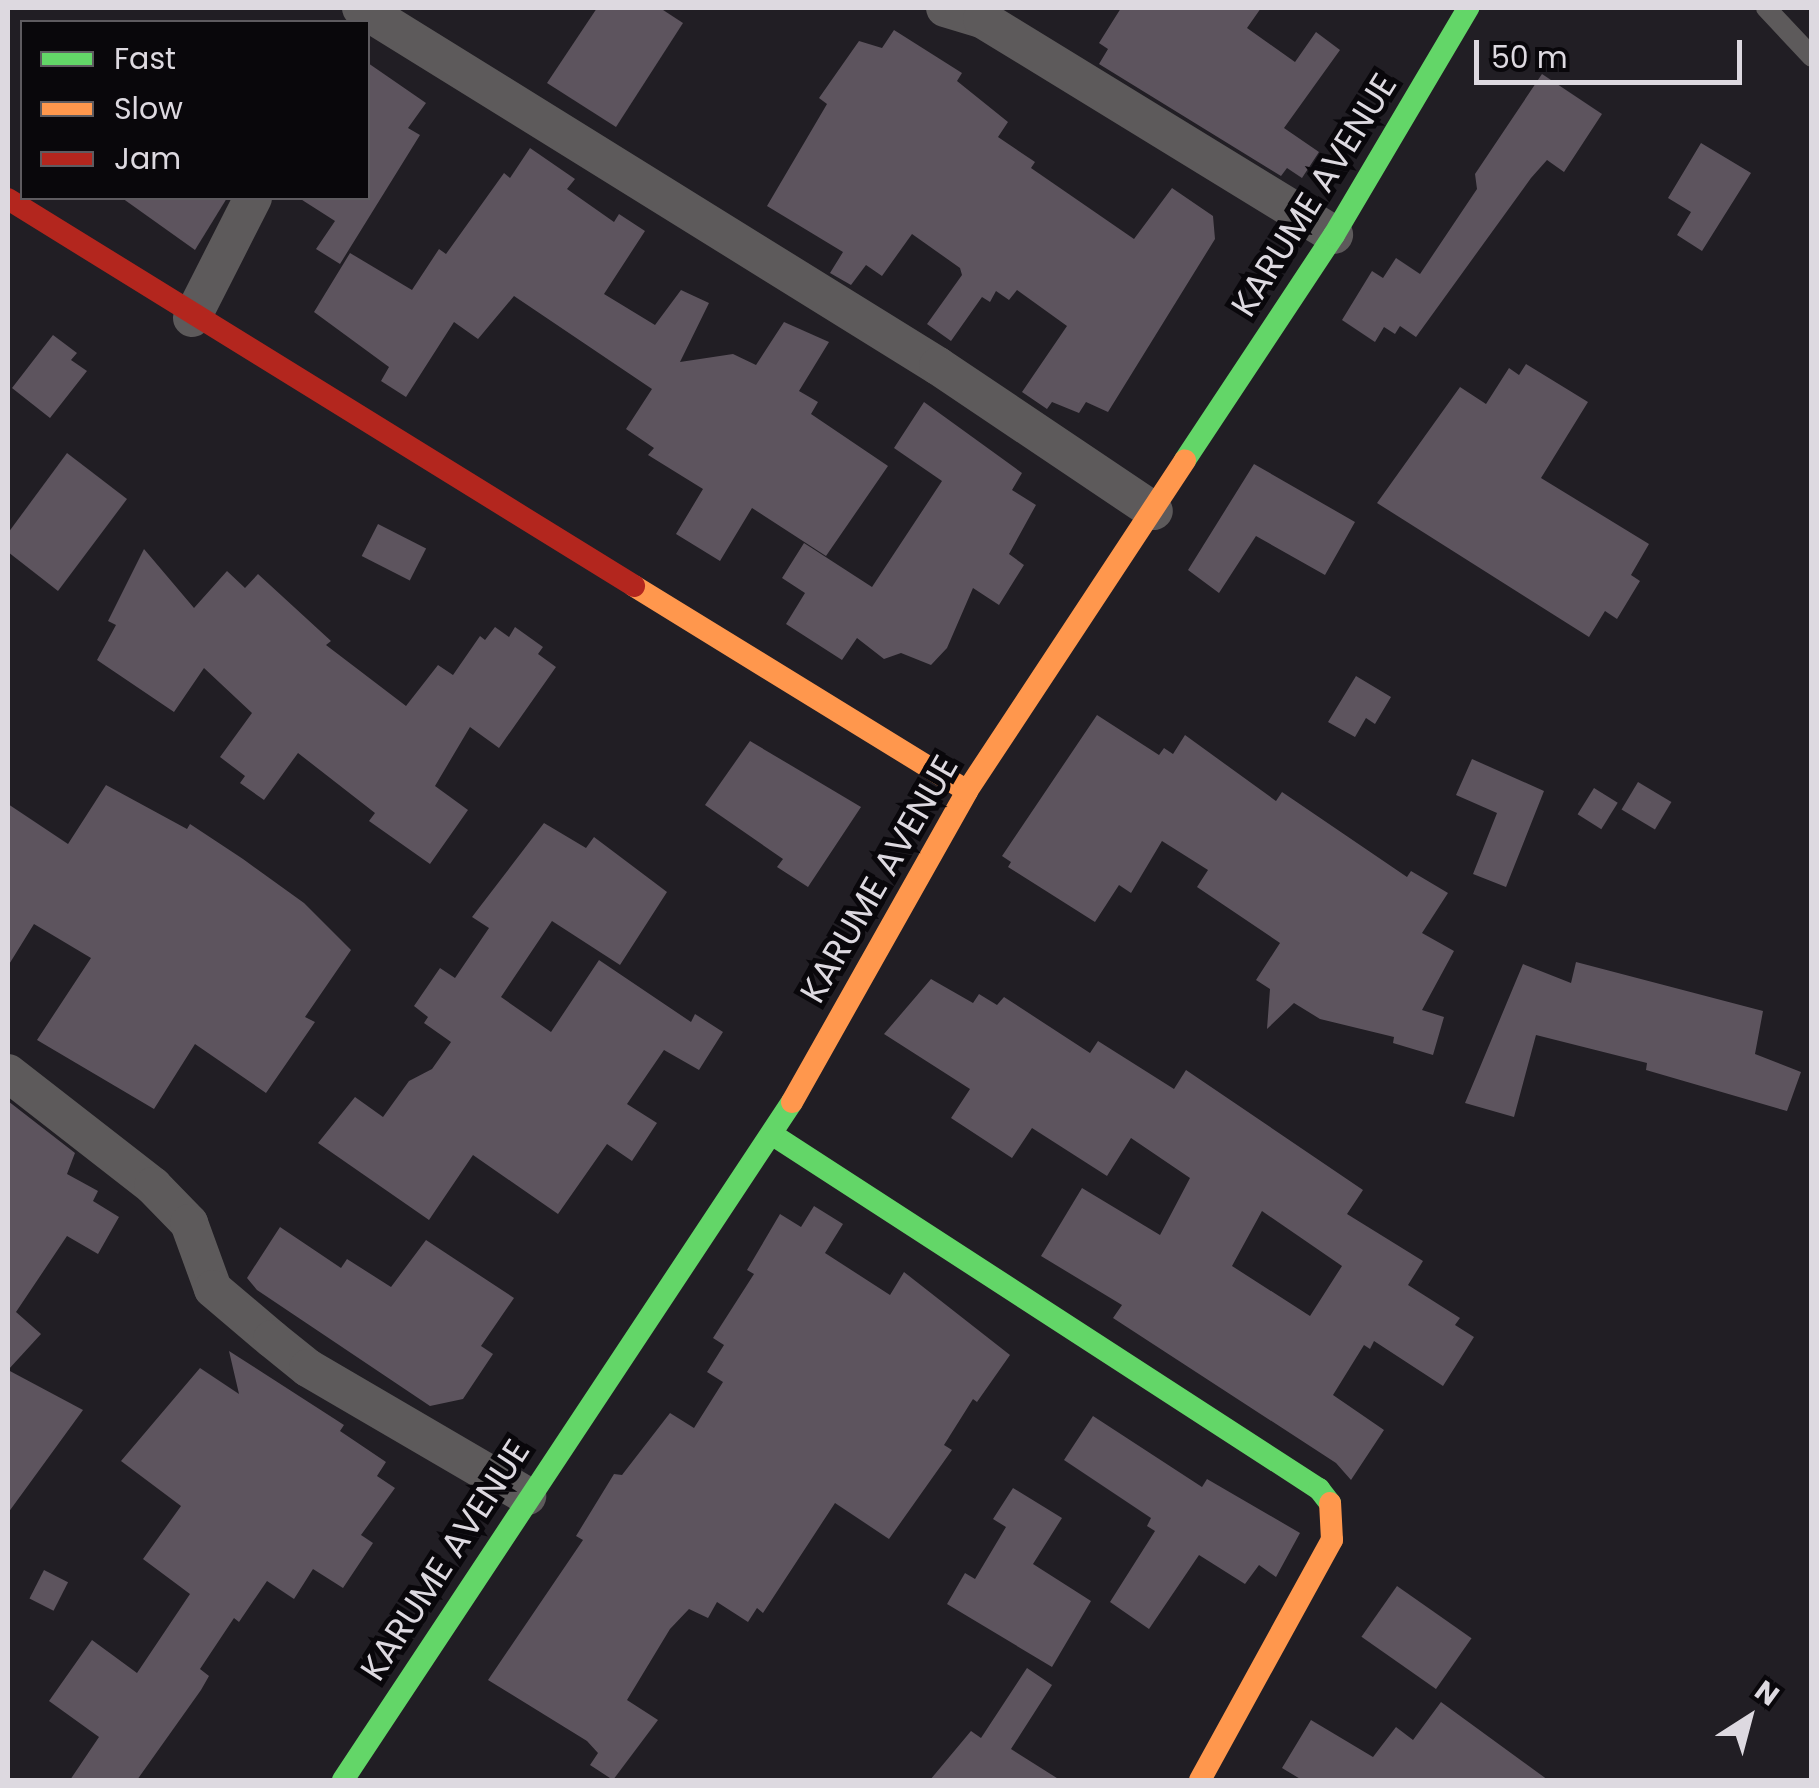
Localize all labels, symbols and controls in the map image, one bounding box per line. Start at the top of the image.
legend [20,20,370,200]
scale bar [1479,20,1746,82]
text: 50 m [1491,36,1568,79]
text: Fast [114,37,176,80]
street label: KARUME AVENUE [1222,66,1406,324]
text: Slow [114,87,183,130]
text: Jam [114,137,181,180]
street label: KARUME AVENUE [791,748,967,1010]
street label: KARUME AVENUE [352,1432,538,1688]
north arrow [1699,1668,1799,1768]
text: N [1747,1671,1787,1715]

